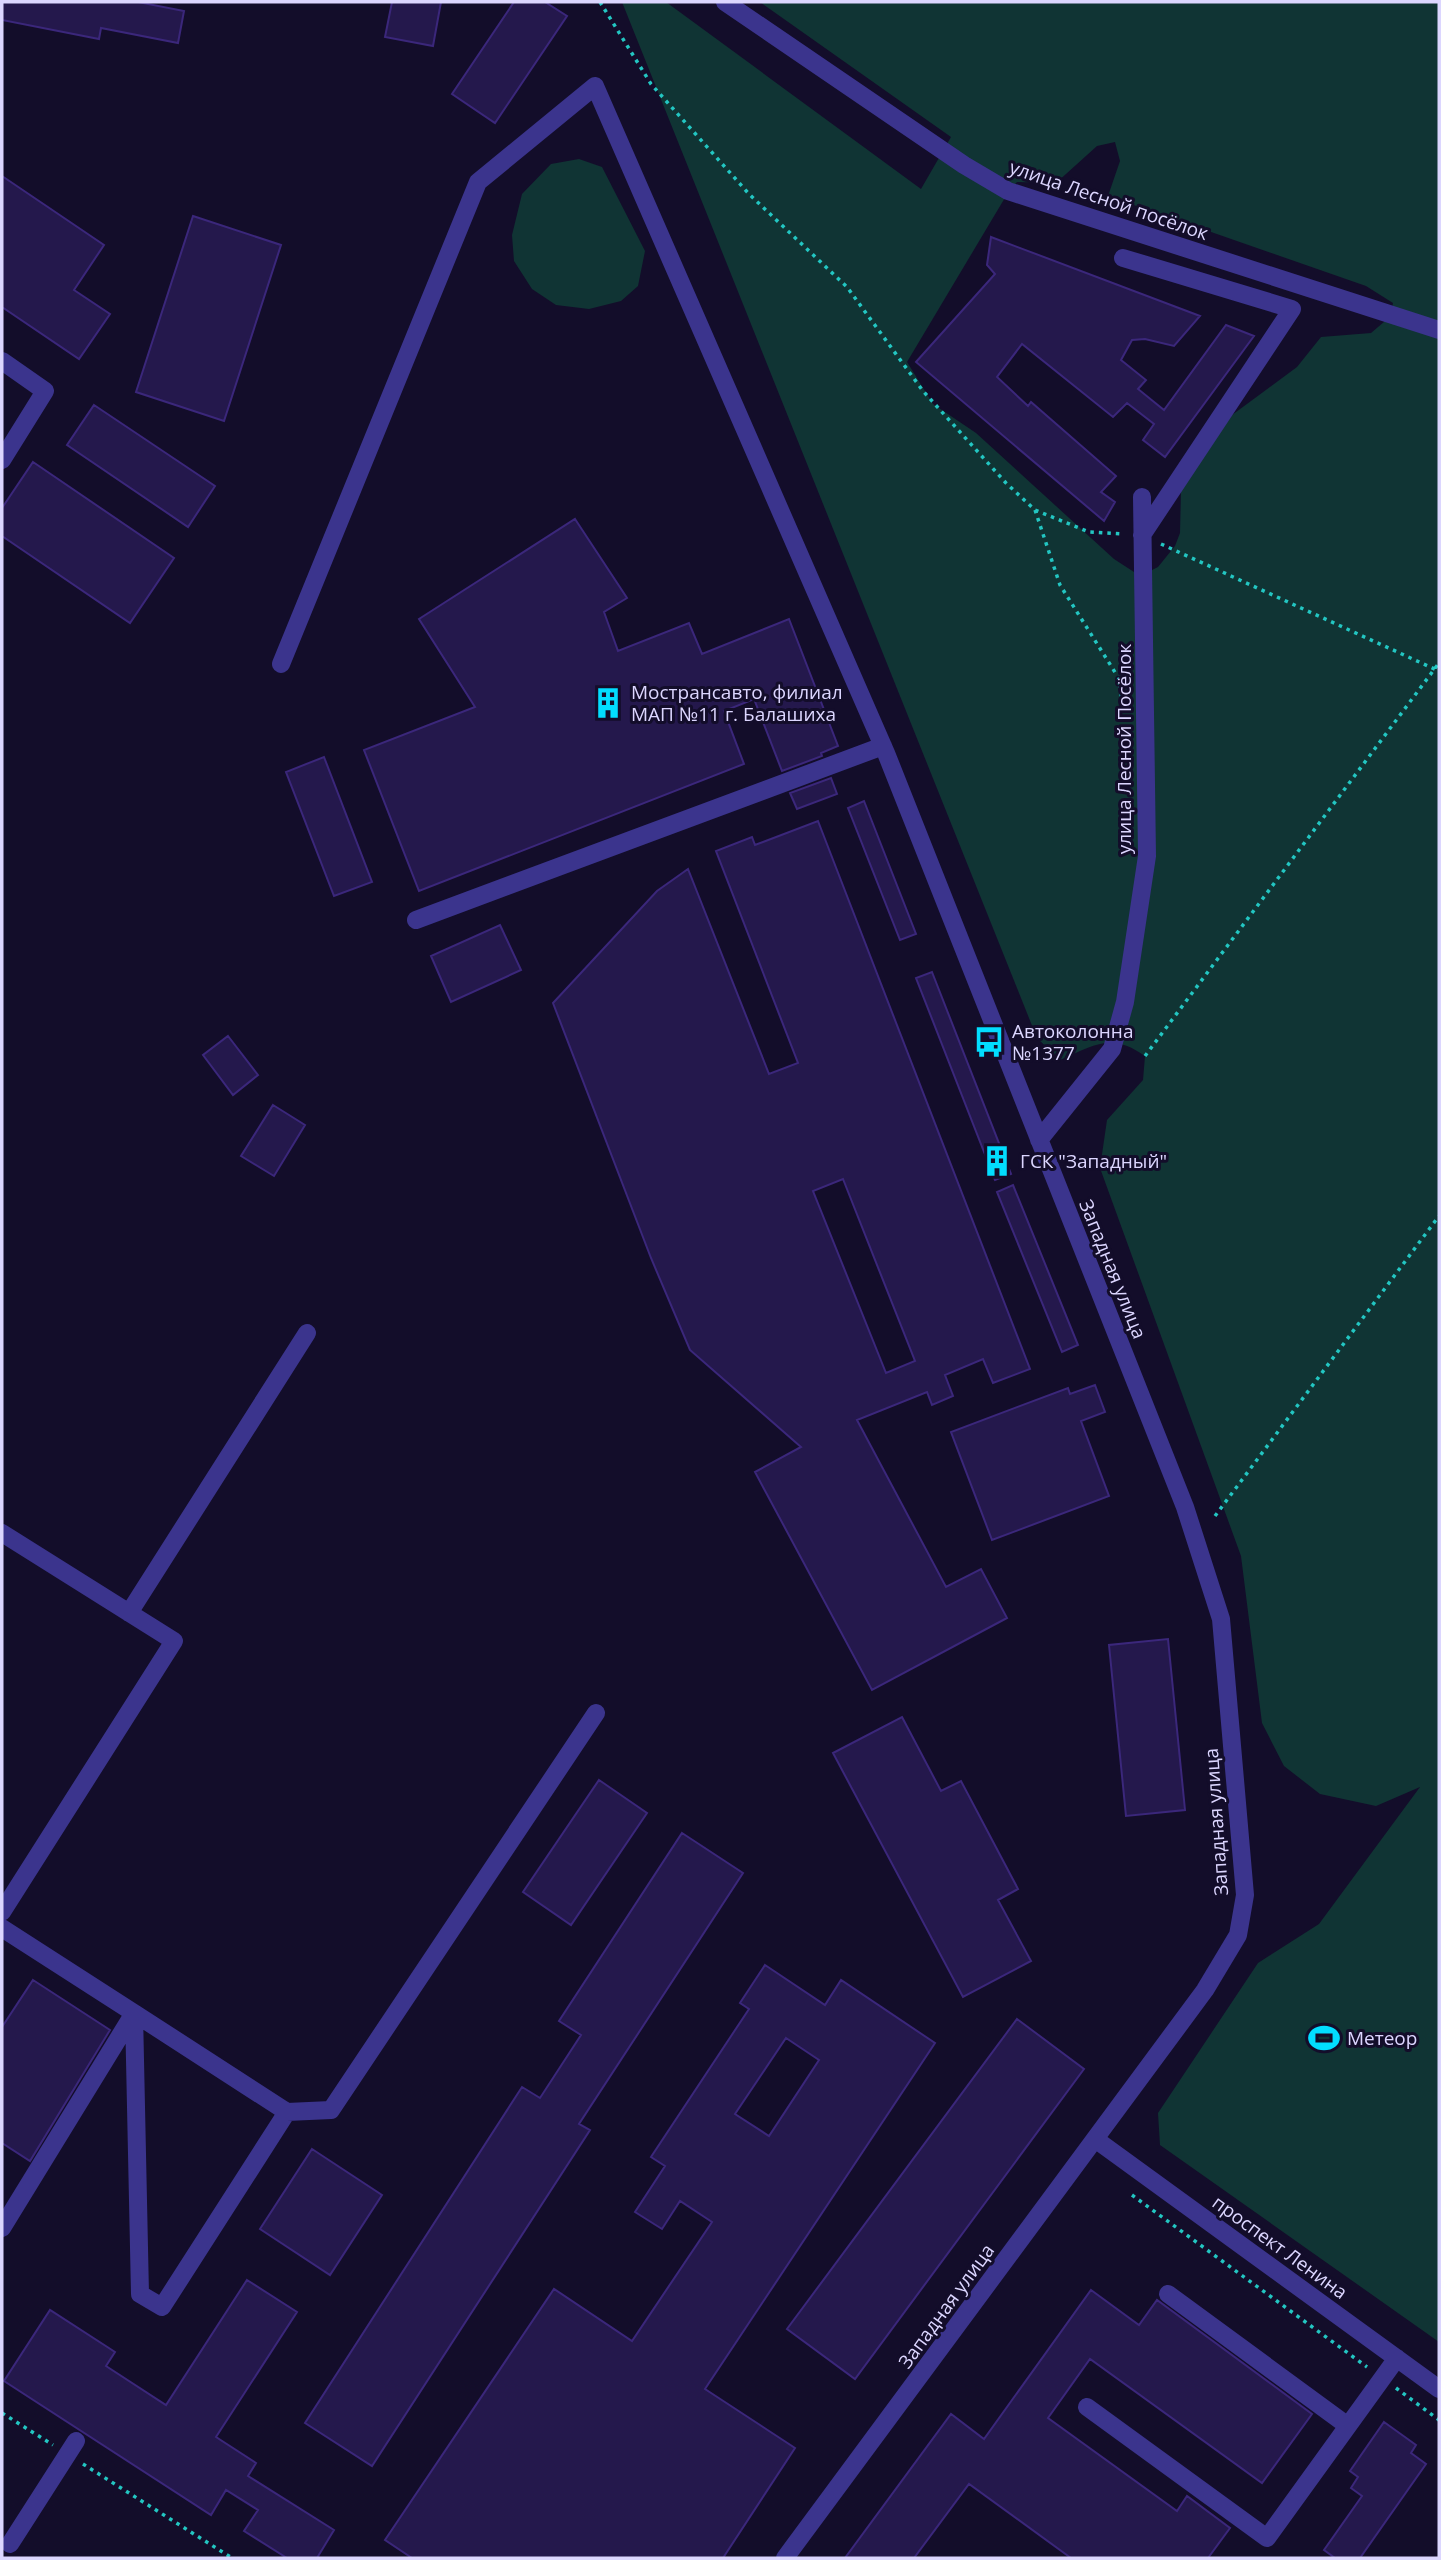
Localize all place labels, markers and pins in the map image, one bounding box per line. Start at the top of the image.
place label: Мострансавто, филиал МАП №11 г. Балашиха [631,679,843,727]
building icon: Мострансавто, филиал МАП №11 г. Балашиха [591,686,625,720]
place label: Автоколонна №1377 [1012,1018,1133,1066]
bus stop icon: Автоколонна №1377 [972,1025,1006,1059]
building icon: ГСК "Западный" [980,1144,1014,1178]
place label: ГСК "Западный" [1020,1148,1167,1174]
sports icon: Метеор [1307,2021,1341,2055]
place label: Метеор [1347,2025,1417,2051]

